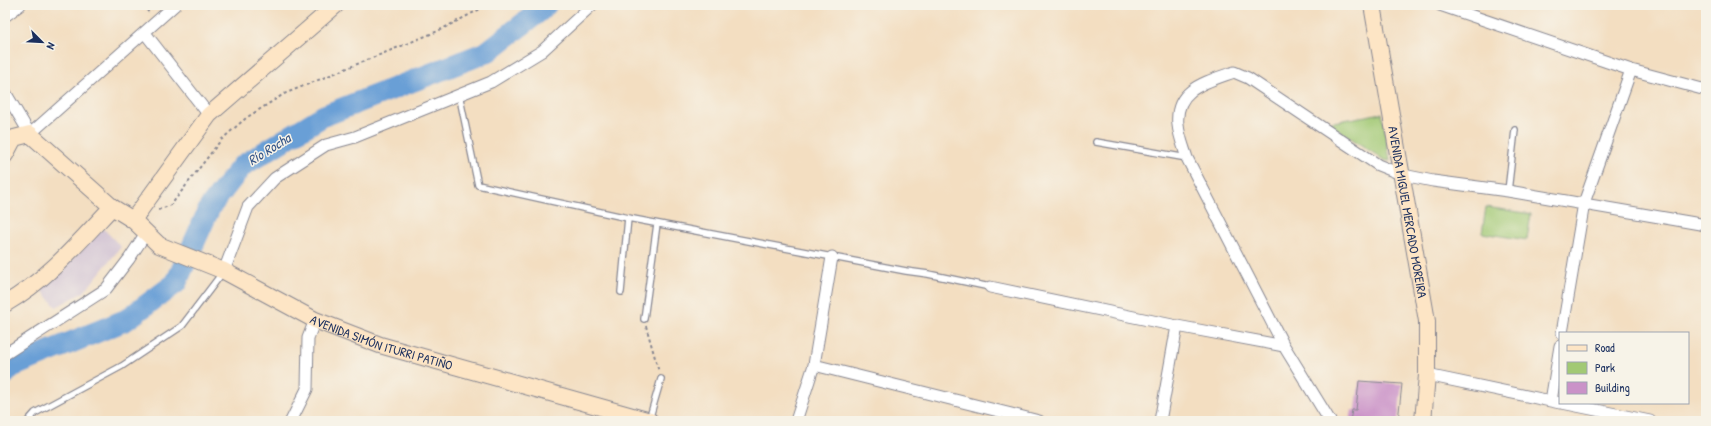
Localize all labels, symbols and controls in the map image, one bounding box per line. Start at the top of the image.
north arrow [22,22,62,62]
text: N [43,41,59,52]
street label: AVENIDA MIGUEL MERCADO MOREIRA [1384,125,1432,300]
water label: Río Rocha [244,127,295,169]
street label: AVENIDA SIMÓN ITURRI PATIÑO [307,310,455,374]
legend [1559,332,1689,404]
text: Road [1595,339,1615,356]
text: Park [1595,359,1615,376]
text: Building [1595,379,1630,396]

